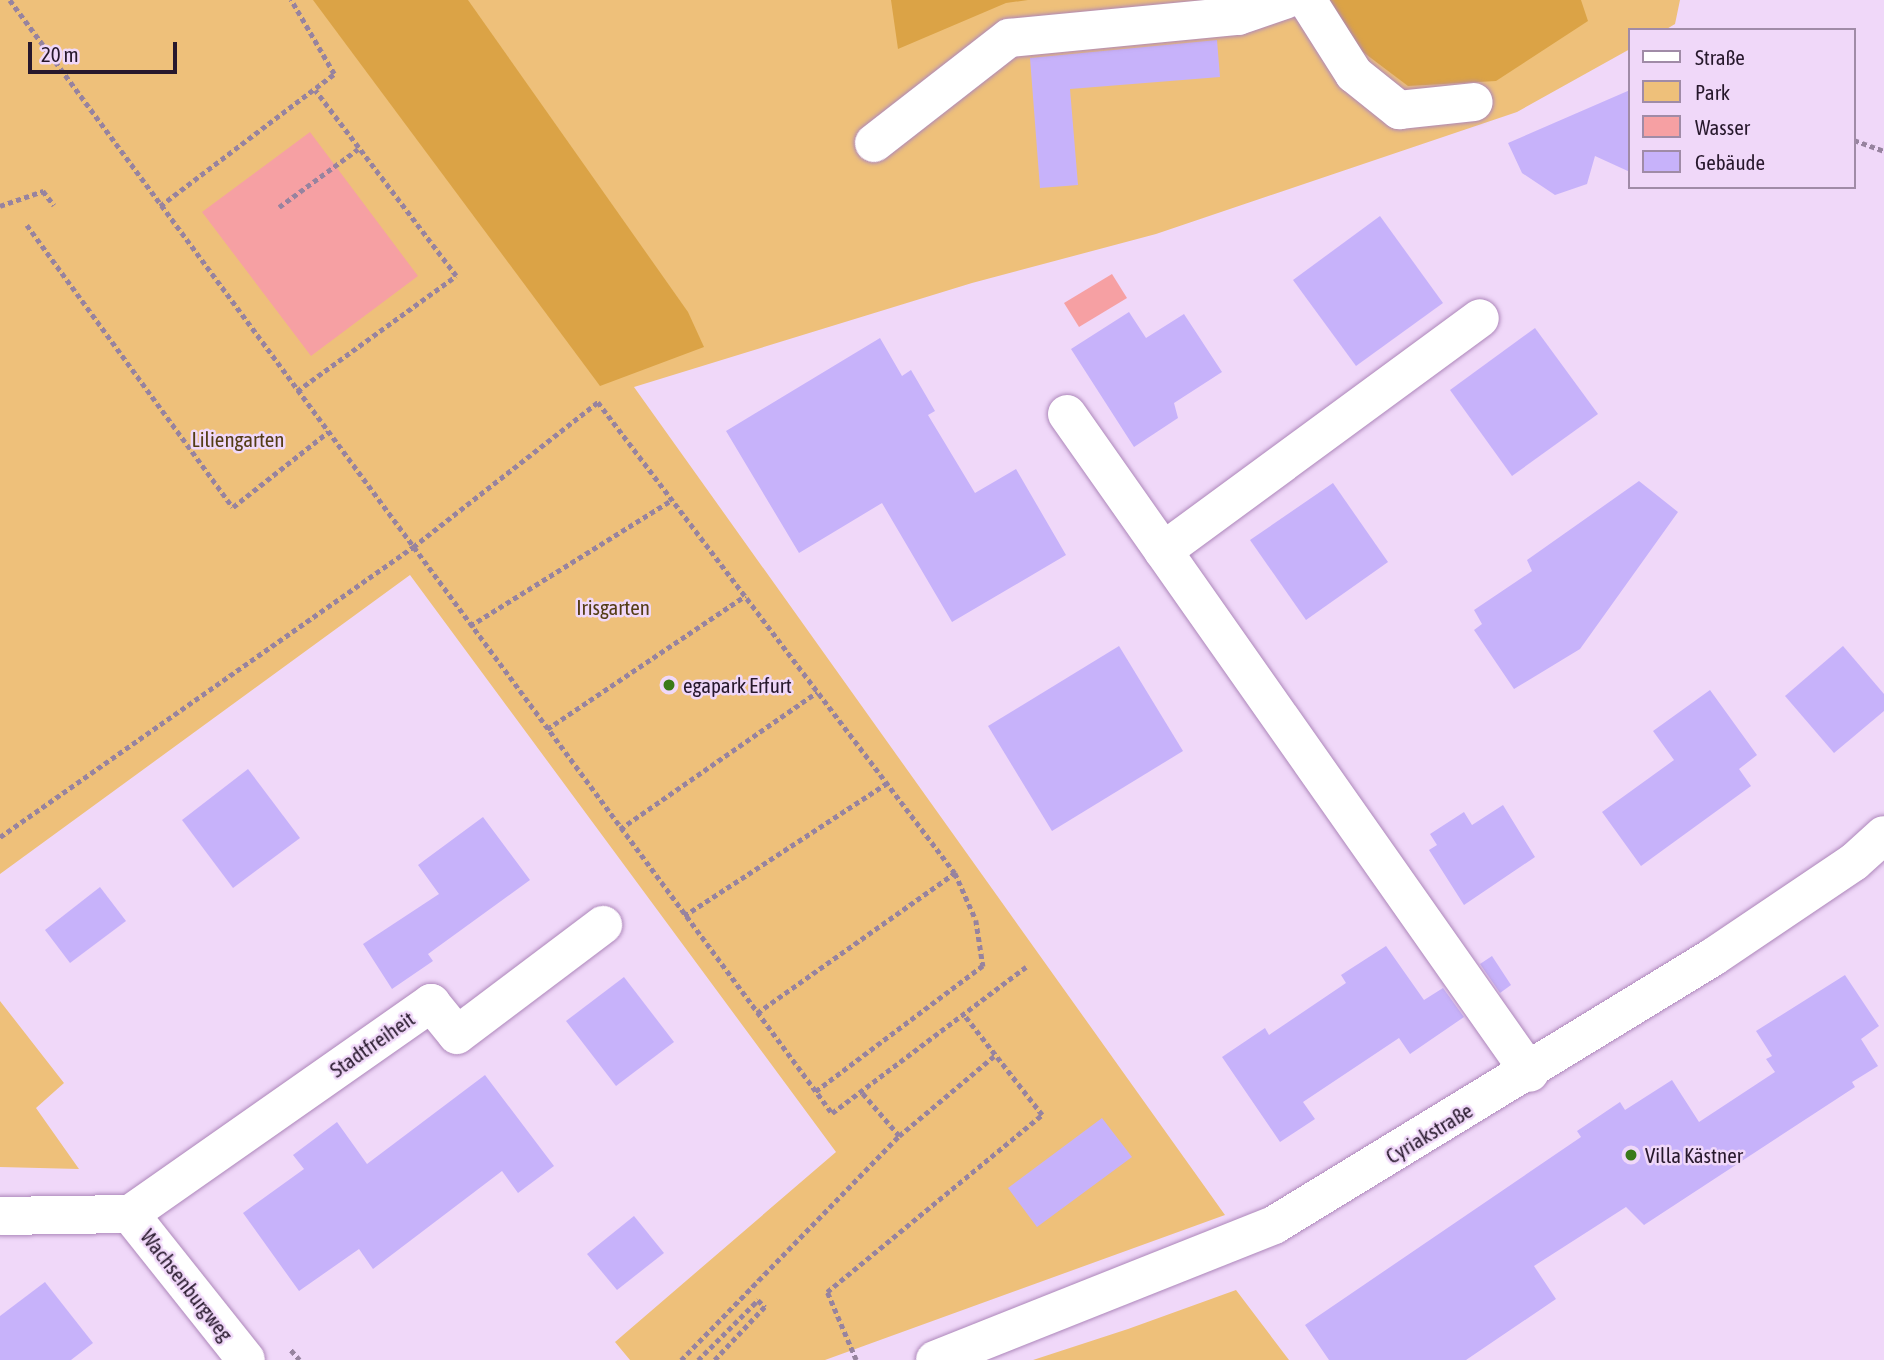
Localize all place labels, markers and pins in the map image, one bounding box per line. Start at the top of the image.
place label: egapark Erfurt [683,672,792,698]
marker: egapark Erfurt [661,677,677,693]
place label: Villa Kästner [1645,1142,1743,1168]
marker: Villa Kästner [1623,1147,1639,1163]

